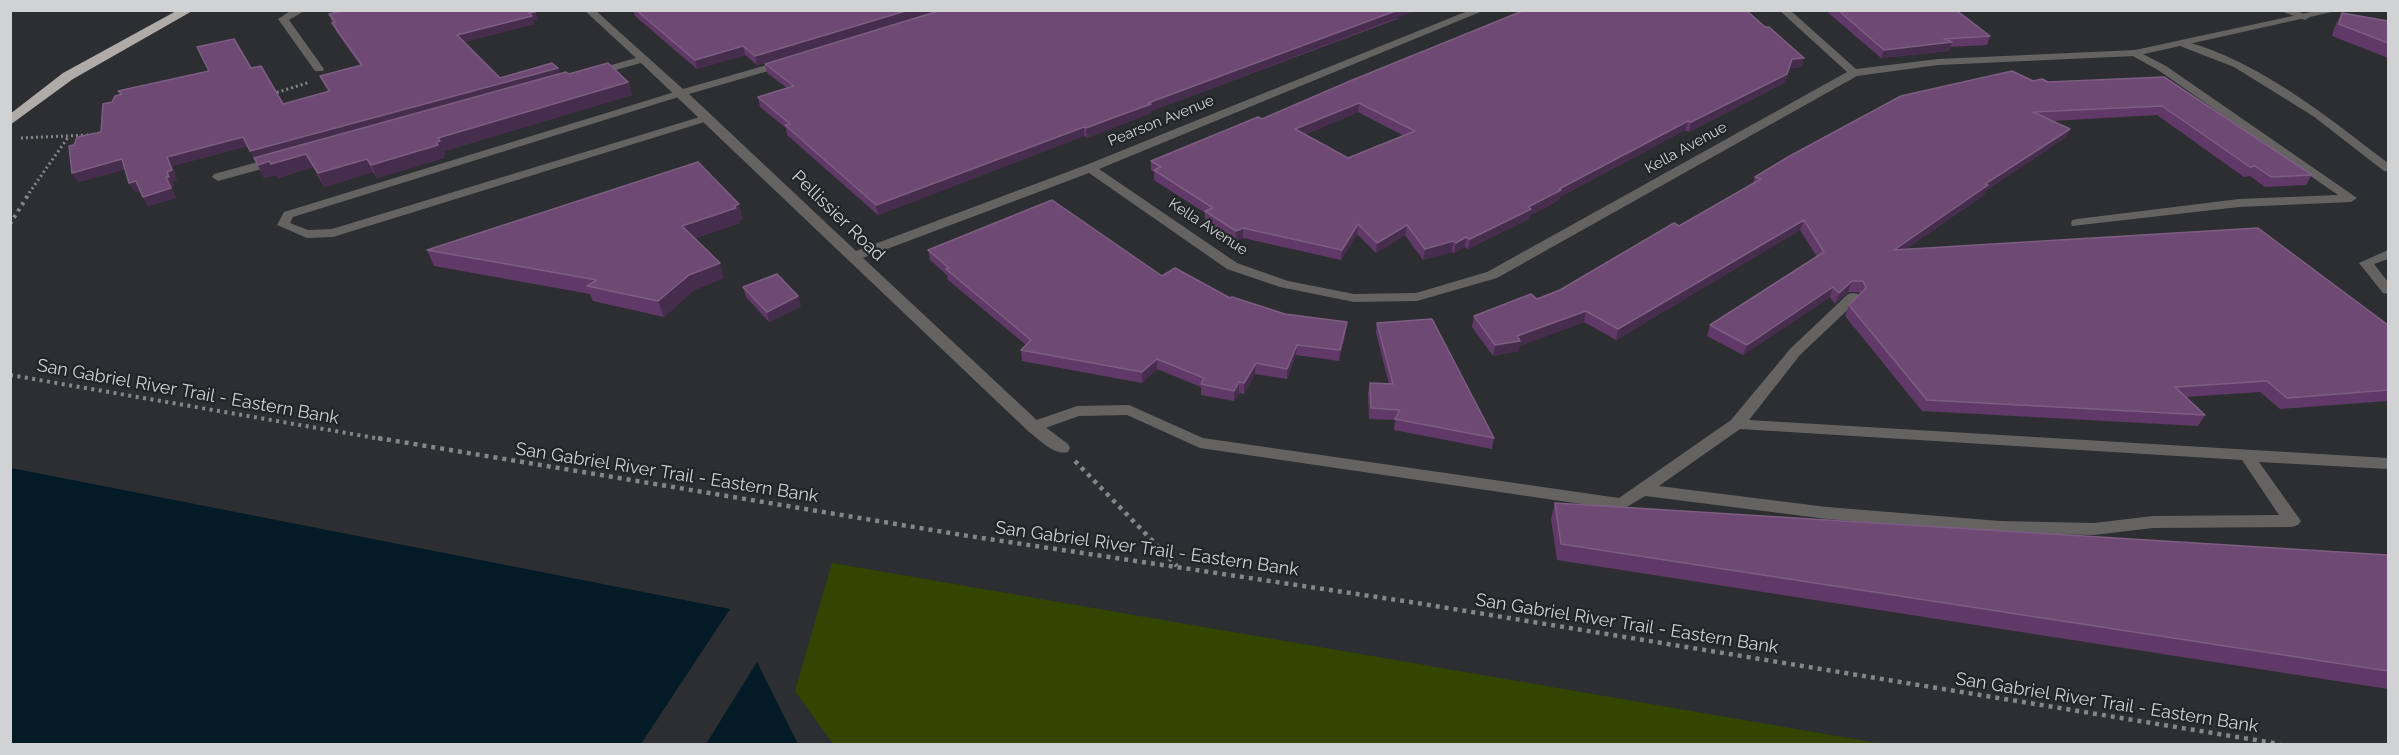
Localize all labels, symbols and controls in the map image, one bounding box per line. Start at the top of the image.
street label: Pearson Avenue [1105,92,1217,150]
street label: Kella Avenue [1642,118,1730,178]
street label: Pellissier Road [787,166,889,266]
street label: Kella Avenue [1165,195,1251,259]
street label: San Gabriel River Trail - Eastern Bank [35,355,341,429]
street label: San Gabriel River Trail - Eastern Bank [514,438,820,508]
street label: San Gabriel River Trail - Eastern Bank [994,517,1300,581]
street label: San Gabriel River Trail - Eastern Bank [1474,589,1780,659]
street label: San Gabriel River Trail - Eastern Bank [1954,668,2260,738]

